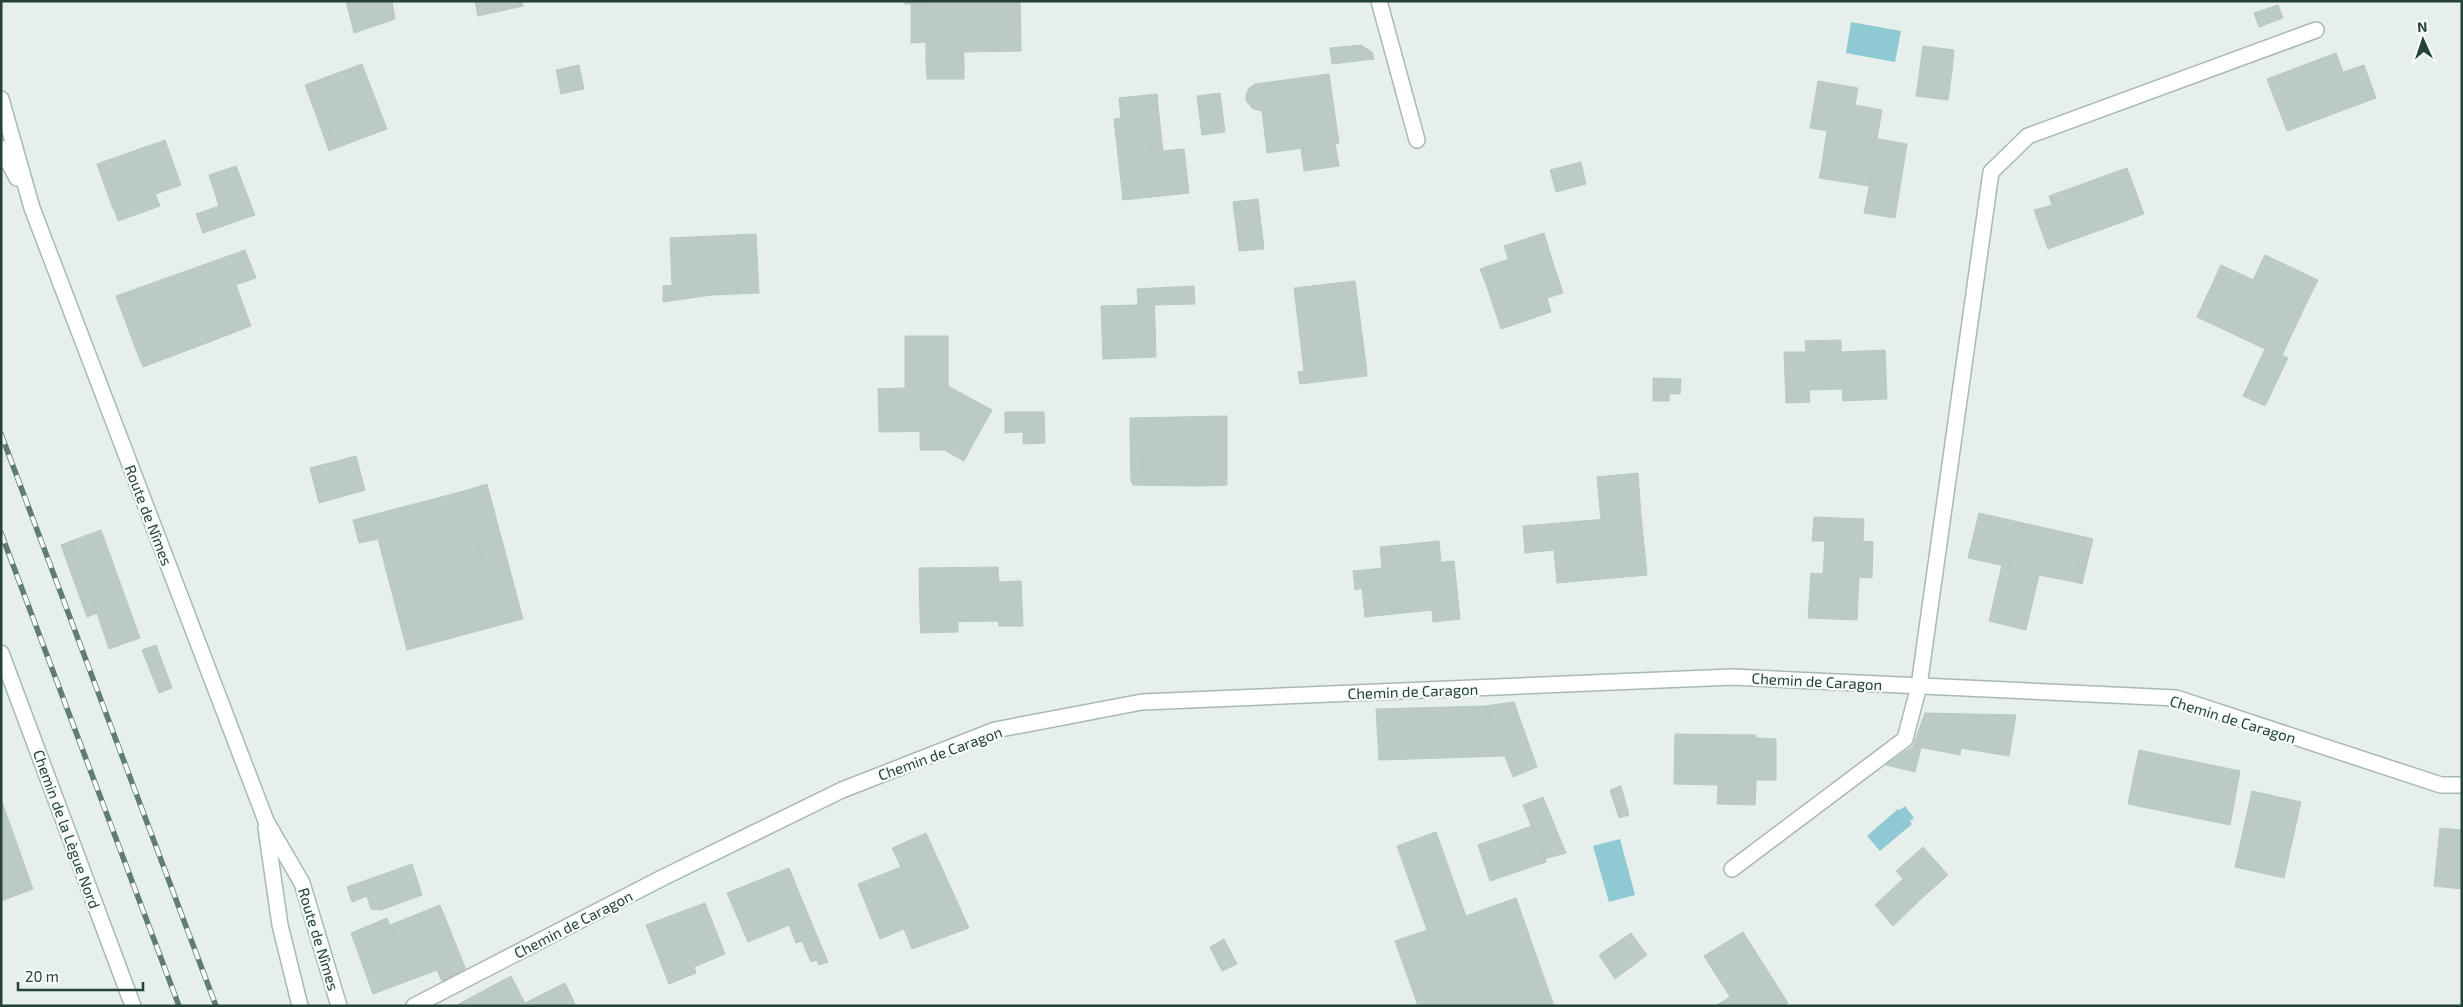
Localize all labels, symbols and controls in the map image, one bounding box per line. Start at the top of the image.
north arrow [2398,15,2448,65]
text: N [2417,18,2428,35]
street label: Route de Nîmes [122,462,176,568]
street label: Chemin de Caragon [1751,669,1883,693]
street label: Chemin de Caragon [1347,680,1479,702]
street label: Chemin de Caragon [2168,691,2298,747]
street label: Chemin de Caragon [875,722,1005,784]
street label: Chemin de la Lègue Nord [30,747,104,911]
street label: Route de Nîmes [295,885,343,993]
street label: Chemin de Caragon [511,886,635,962]
scale bar [18,960,142,992]
text: 20 m [25,967,59,985]

